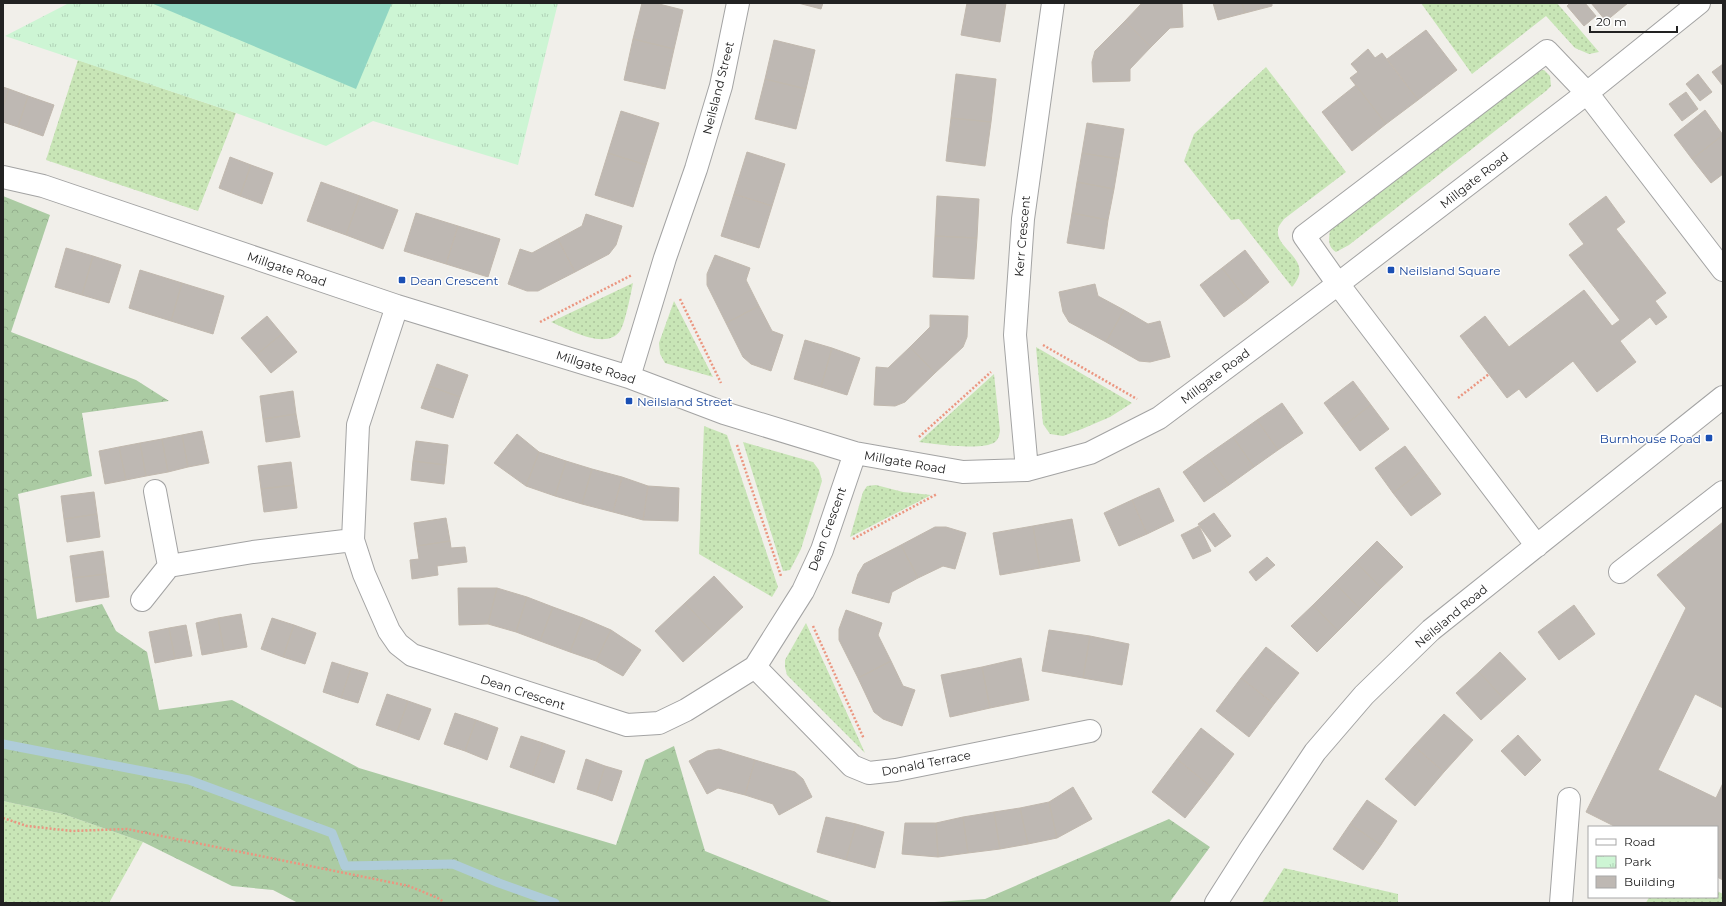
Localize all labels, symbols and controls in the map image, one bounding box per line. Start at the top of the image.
scale bar [1590,8,1677,34]
text: 20 m [1596,14,1627,29]
street label: Neilsland Street [699,40,737,136]
street label: Millgate Road [1437,149,1511,211]
street label: Kerr Crescent [1011,195,1033,277]
street label: Millgate Road [245,248,329,290]
place label: Neilsland Square [1399,263,1501,278]
marker: Neilsland Square [1386,265,1396,275]
place label: Dean Crescent [410,273,499,288]
marker: Dean Crescent [397,275,407,285]
street label: Millgate Road [1177,345,1253,407]
street label: Millgate Road [554,347,638,387]
place label: Neilsland Street [637,394,732,409]
marker: Neilsland Street [624,396,634,406]
place label: Burnhouse Road [1600,431,1701,446]
marker: Burnhouse Road [1704,433,1714,443]
street label: Millgate Road [863,447,947,477]
street label: Dean Crescent [805,485,849,573]
street label: Neilsland Road [1412,581,1490,651]
street label: Dean Crescent [479,671,568,713]
street label: Donald Terrace [880,747,972,779]
legend [1588,826,1718,898]
text: Road [1624,834,1655,849]
text: Park [1624,854,1652,869]
text: Building [1624,874,1675,889]

